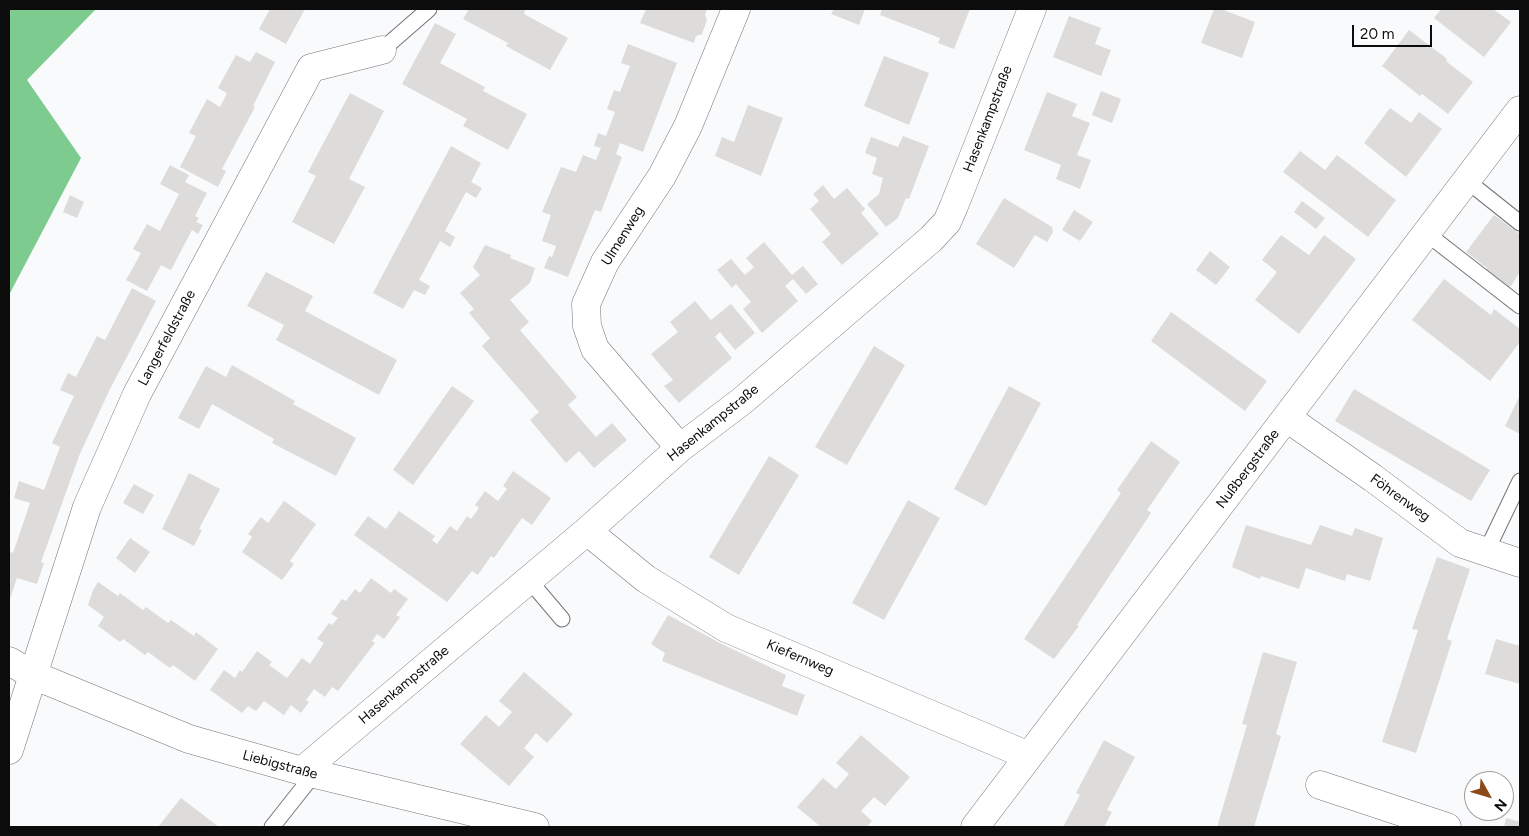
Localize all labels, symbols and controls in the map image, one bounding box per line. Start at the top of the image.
scale bar [1354,15,1434,47]
text: 20 m [1360,25,1394,43]
street label: Hasenkampstraße [960,63,1016,175]
street label: Ulmenweg [598,203,648,269]
street label: Langerfeldstraße [135,287,199,389]
street label: Hasenkampstraße [664,381,762,465]
street label: Nußbergstraße [1213,426,1283,512]
street label: Föhrenweg [1367,471,1433,525]
street label: Kiefernweg [764,636,836,680]
street label: Hasenkampstraße [355,642,453,728]
street label: Liebigstraße [241,747,319,783]
north arrow [1464,771,1514,821]
text: N [1490,796,1510,815]

